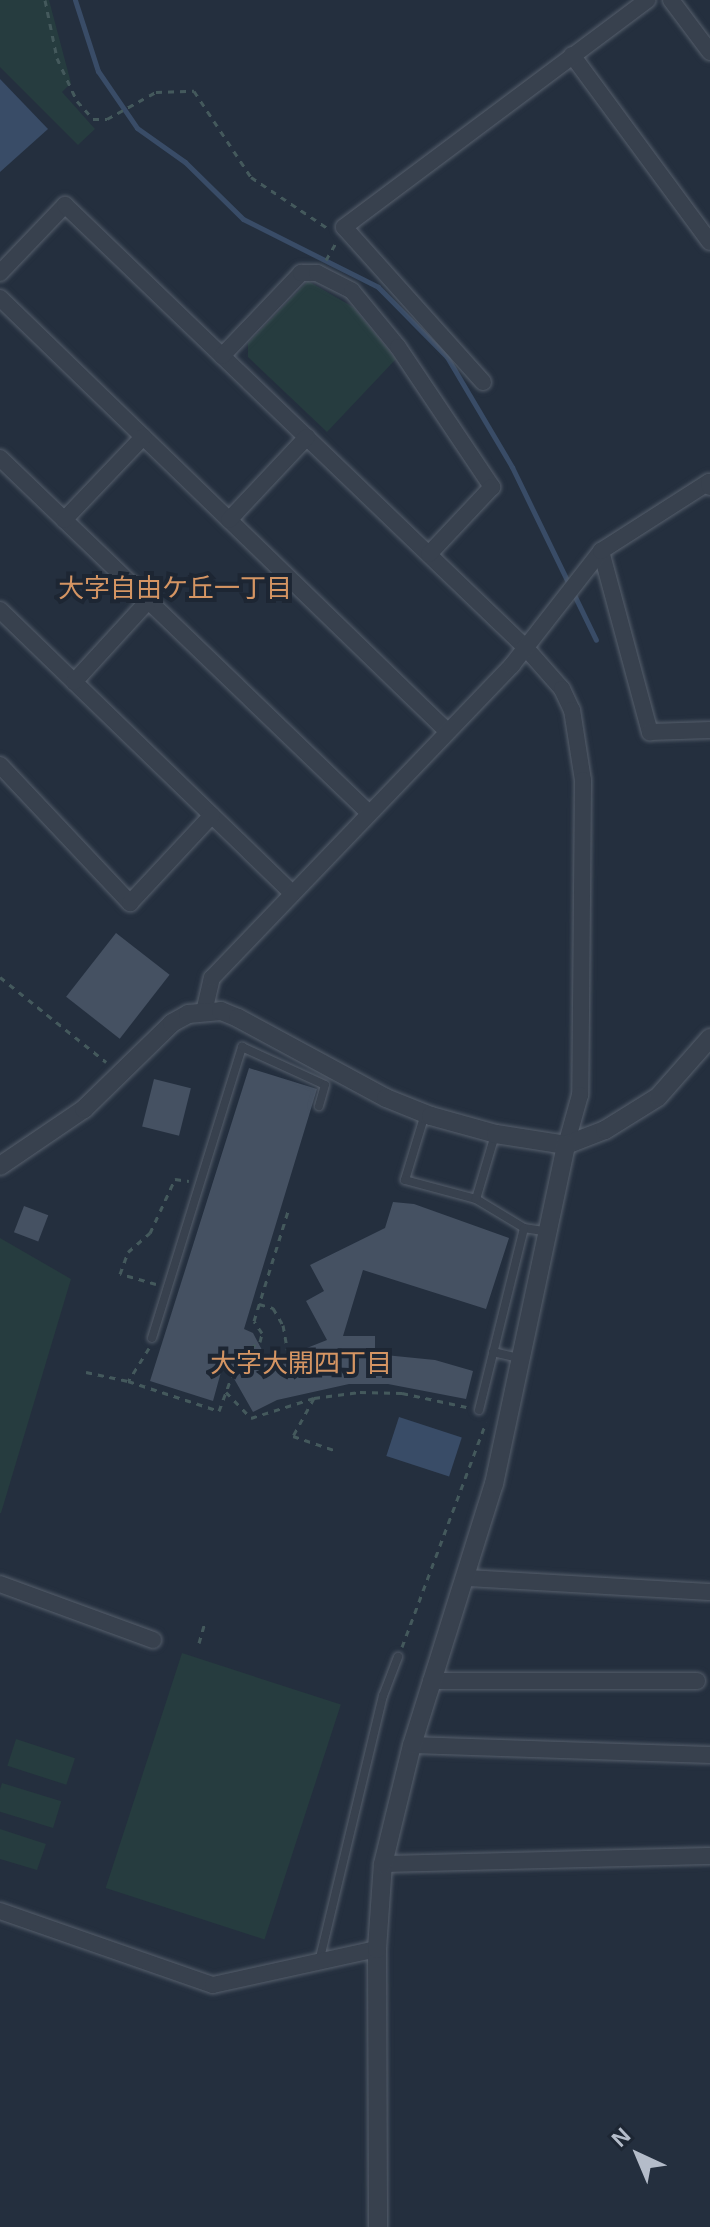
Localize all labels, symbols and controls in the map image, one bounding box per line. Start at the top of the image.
district label: 大字自由ケ丘一丁目 [58,573,292,605]
district label: 大字大開四丁目 [210,1348,392,1380]
north arrow [598,2115,678,2195]
text: N [607,2123,635,2152]

